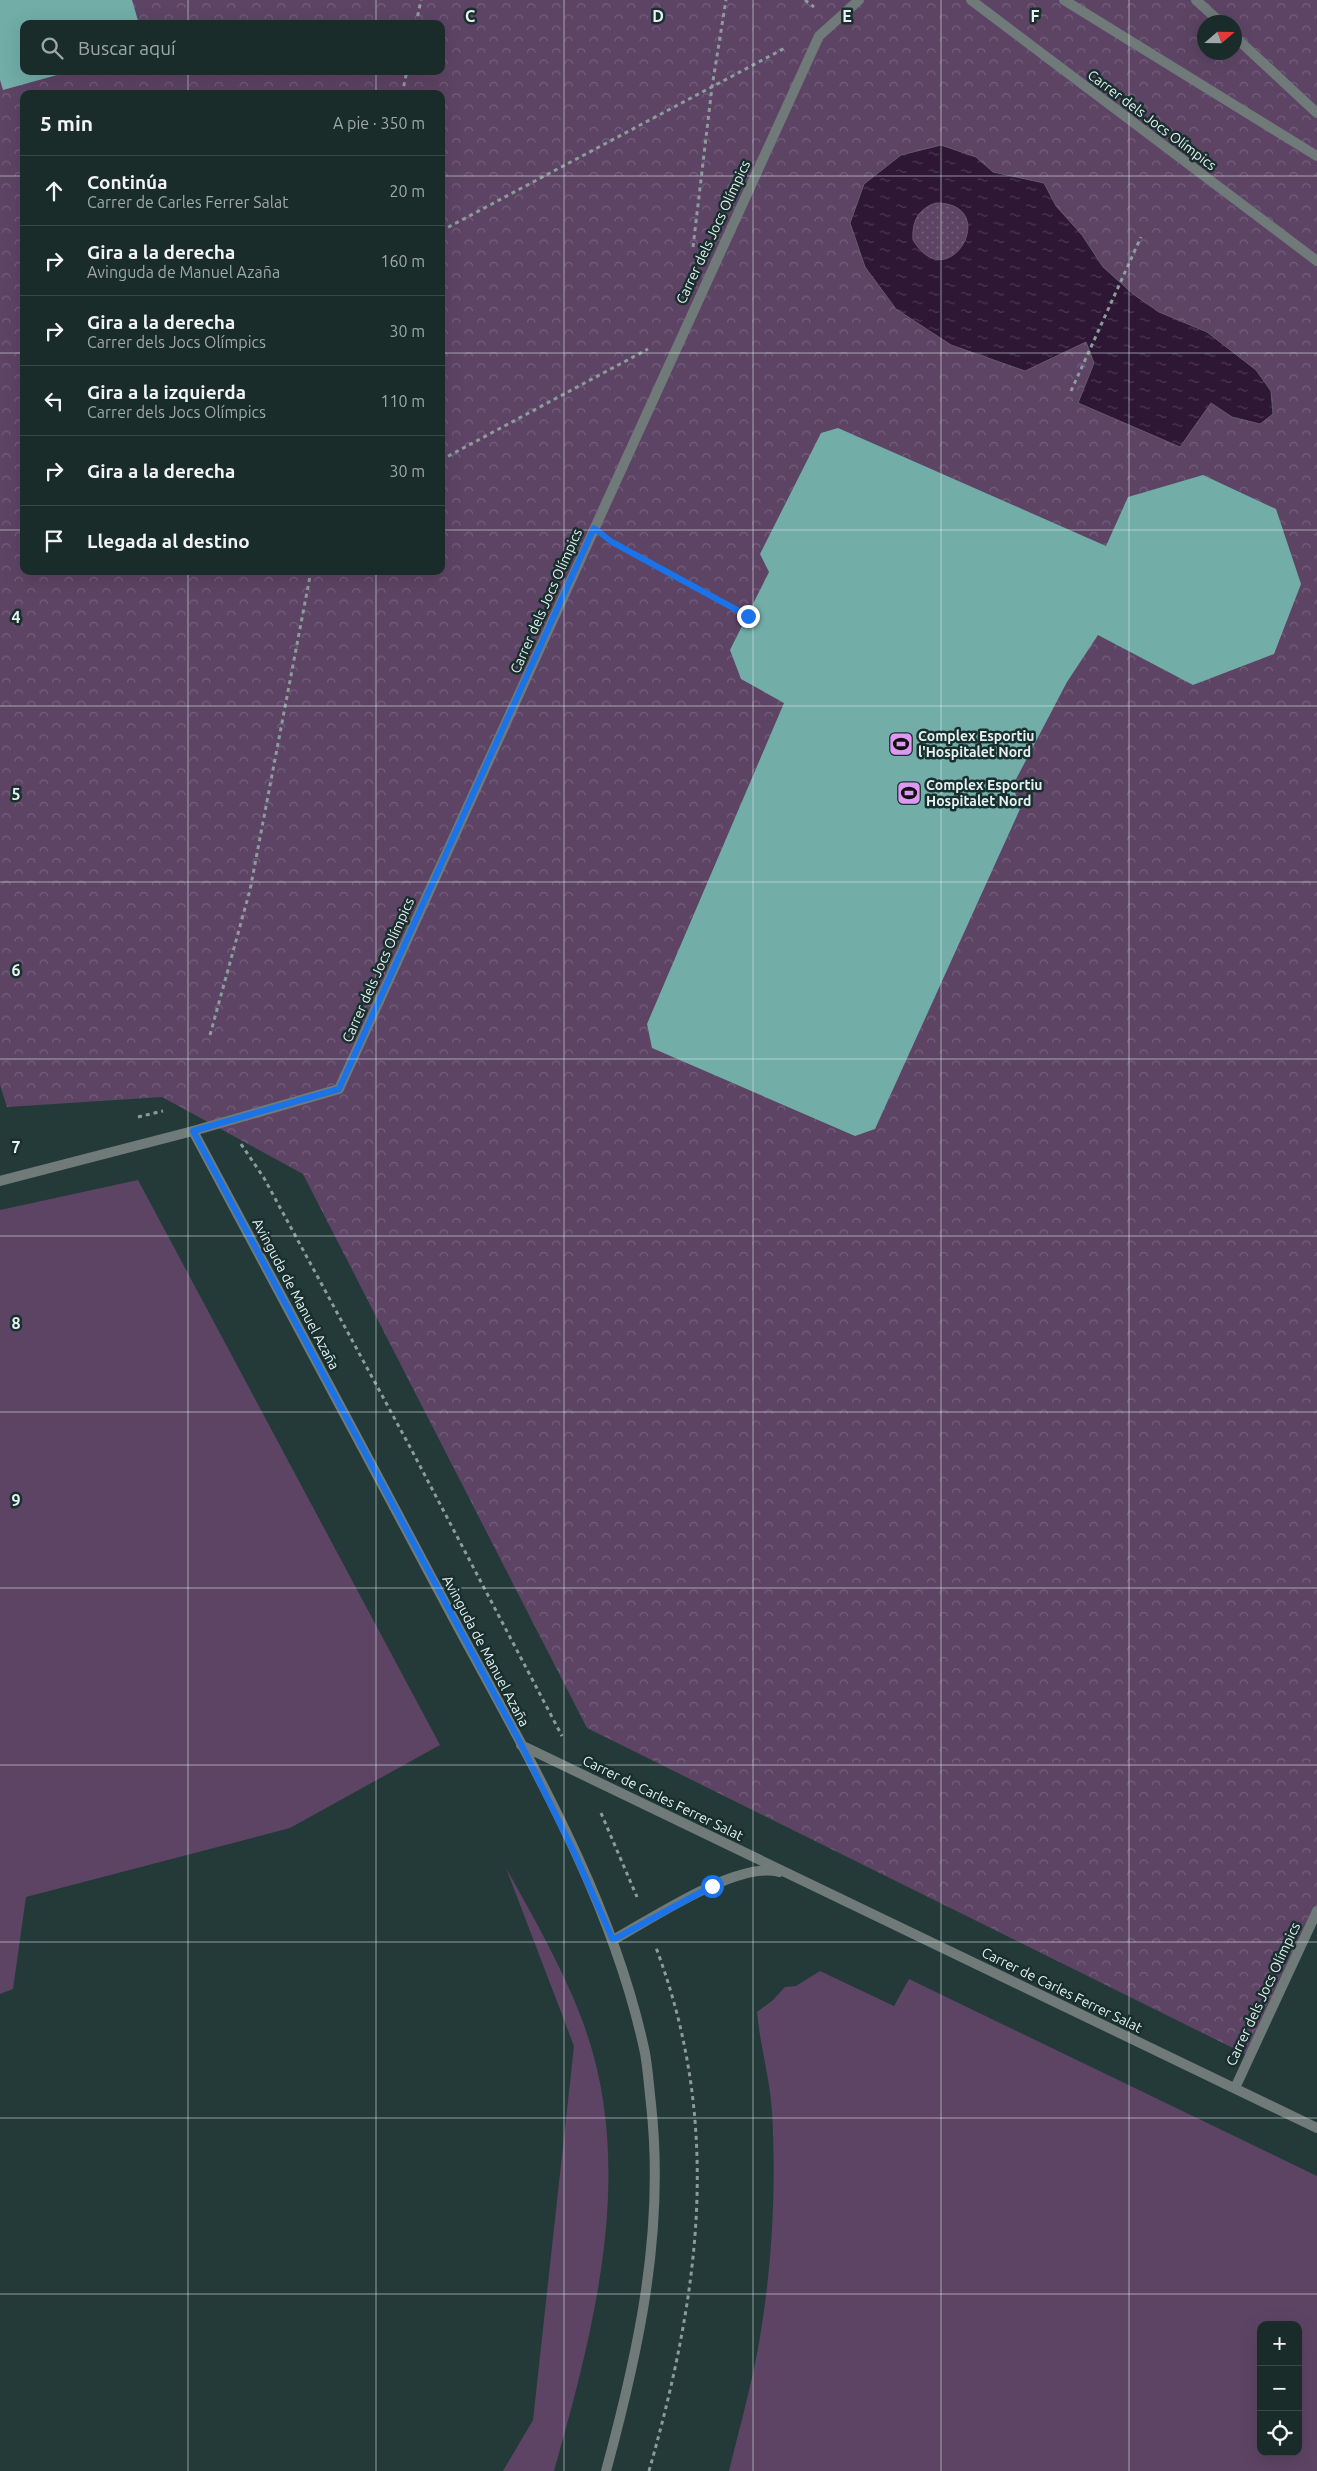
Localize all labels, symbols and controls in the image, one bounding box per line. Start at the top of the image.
text: C [465,7,475,25]
text: D [652,7,664,25]
text: E [842,7,852,25]
text: F [1031,7,1040,25]
north arrow [1197,15,1242,60]
search box [20,20,445,75]
icon: search [38,34,66,62]
text: Buscar aquí [78,37,176,59]
street label: Carrer dels Jocs Olímpics [1085,67,1219,173]
text: 5 min [40,111,93,135]
text: A pie · 350 m [333,114,425,132]
street label: Carrer dels Jocs Olímpics [673,158,753,306]
text: Continúa [87,171,168,193]
icon: ahead [40,177,68,205]
text: 20 m [389,182,425,200]
text: Carrer de Carles Ferrer Salat [87,193,289,211]
text: Gira a la derecha [87,241,235,263]
icon: right [40,247,68,275]
text: 160 m [380,252,425,270]
text: Avinguda de Manuel Azaña [87,263,280,281]
text: Gira a la derecha [87,311,235,333]
icon: right [40,317,68,345]
text: 30 m [389,322,425,340]
text: Carrer dels Jocs Olímpics [87,333,266,351]
text: Gira a la izquierda [87,381,246,403]
icon: left [40,387,68,415]
text: 110 m [380,392,425,410]
text: Carrer dels Jocs Olímpics [87,403,266,421]
icon: right [40,457,68,485]
text: Gira a la derecha [87,460,235,482]
text: 30 m [389,462,425,480]
street label: Carrer dels Jocs Olímpics [507,526,585,676]
icon: arrive [40,527,68,555]
text: Llegada al destino [87,530,250,552]
route end [737,605,760,628]
text: 4 [11,608,21,626]
place label: Complex Esportiu l'Hospitalet Nord [918,728,1035,760]
sports icon: Complex Esportiu l'Hospitalet Nord [888,731,914,757]
place label: Complex Esportiu Hospitalet Nord [926,777,1043,809]
sports icon: Complex Esportiu Hospitalet Nord [896,780,922,806]
text: 5 [11,785,21,803]
street label: Carrer dels Jocs Olímpics [339,895,417,1045]
text: 6 [11,961,21,979]
text: 7 [11,1138,21,1156]
street label: Avinguda de Manuel Azaña [249,1216,343,1372]
text: 8 [11,1314,21,1332]
text: 9 [11,1491,21,1509]
street label: Avinguda de Manuel Azaña [439,1573,533,1729]
street label: Carrer de Carles Ferrer Salat [580,1752,746,1844]
route start [701,1875,724,1898]
street label: Carrer dels Jocs Olímpics [1223,1920,1303,2068]
street label: Carrer de Carles Ferrer Salat [979,1944,1145,2036]
map controls [1257,2321,1302,2456]
button: + [1257,2321,1302,2366]
button: − [1257,2366,1302,2411]
button: locate [1257,2411,1302,2456]

